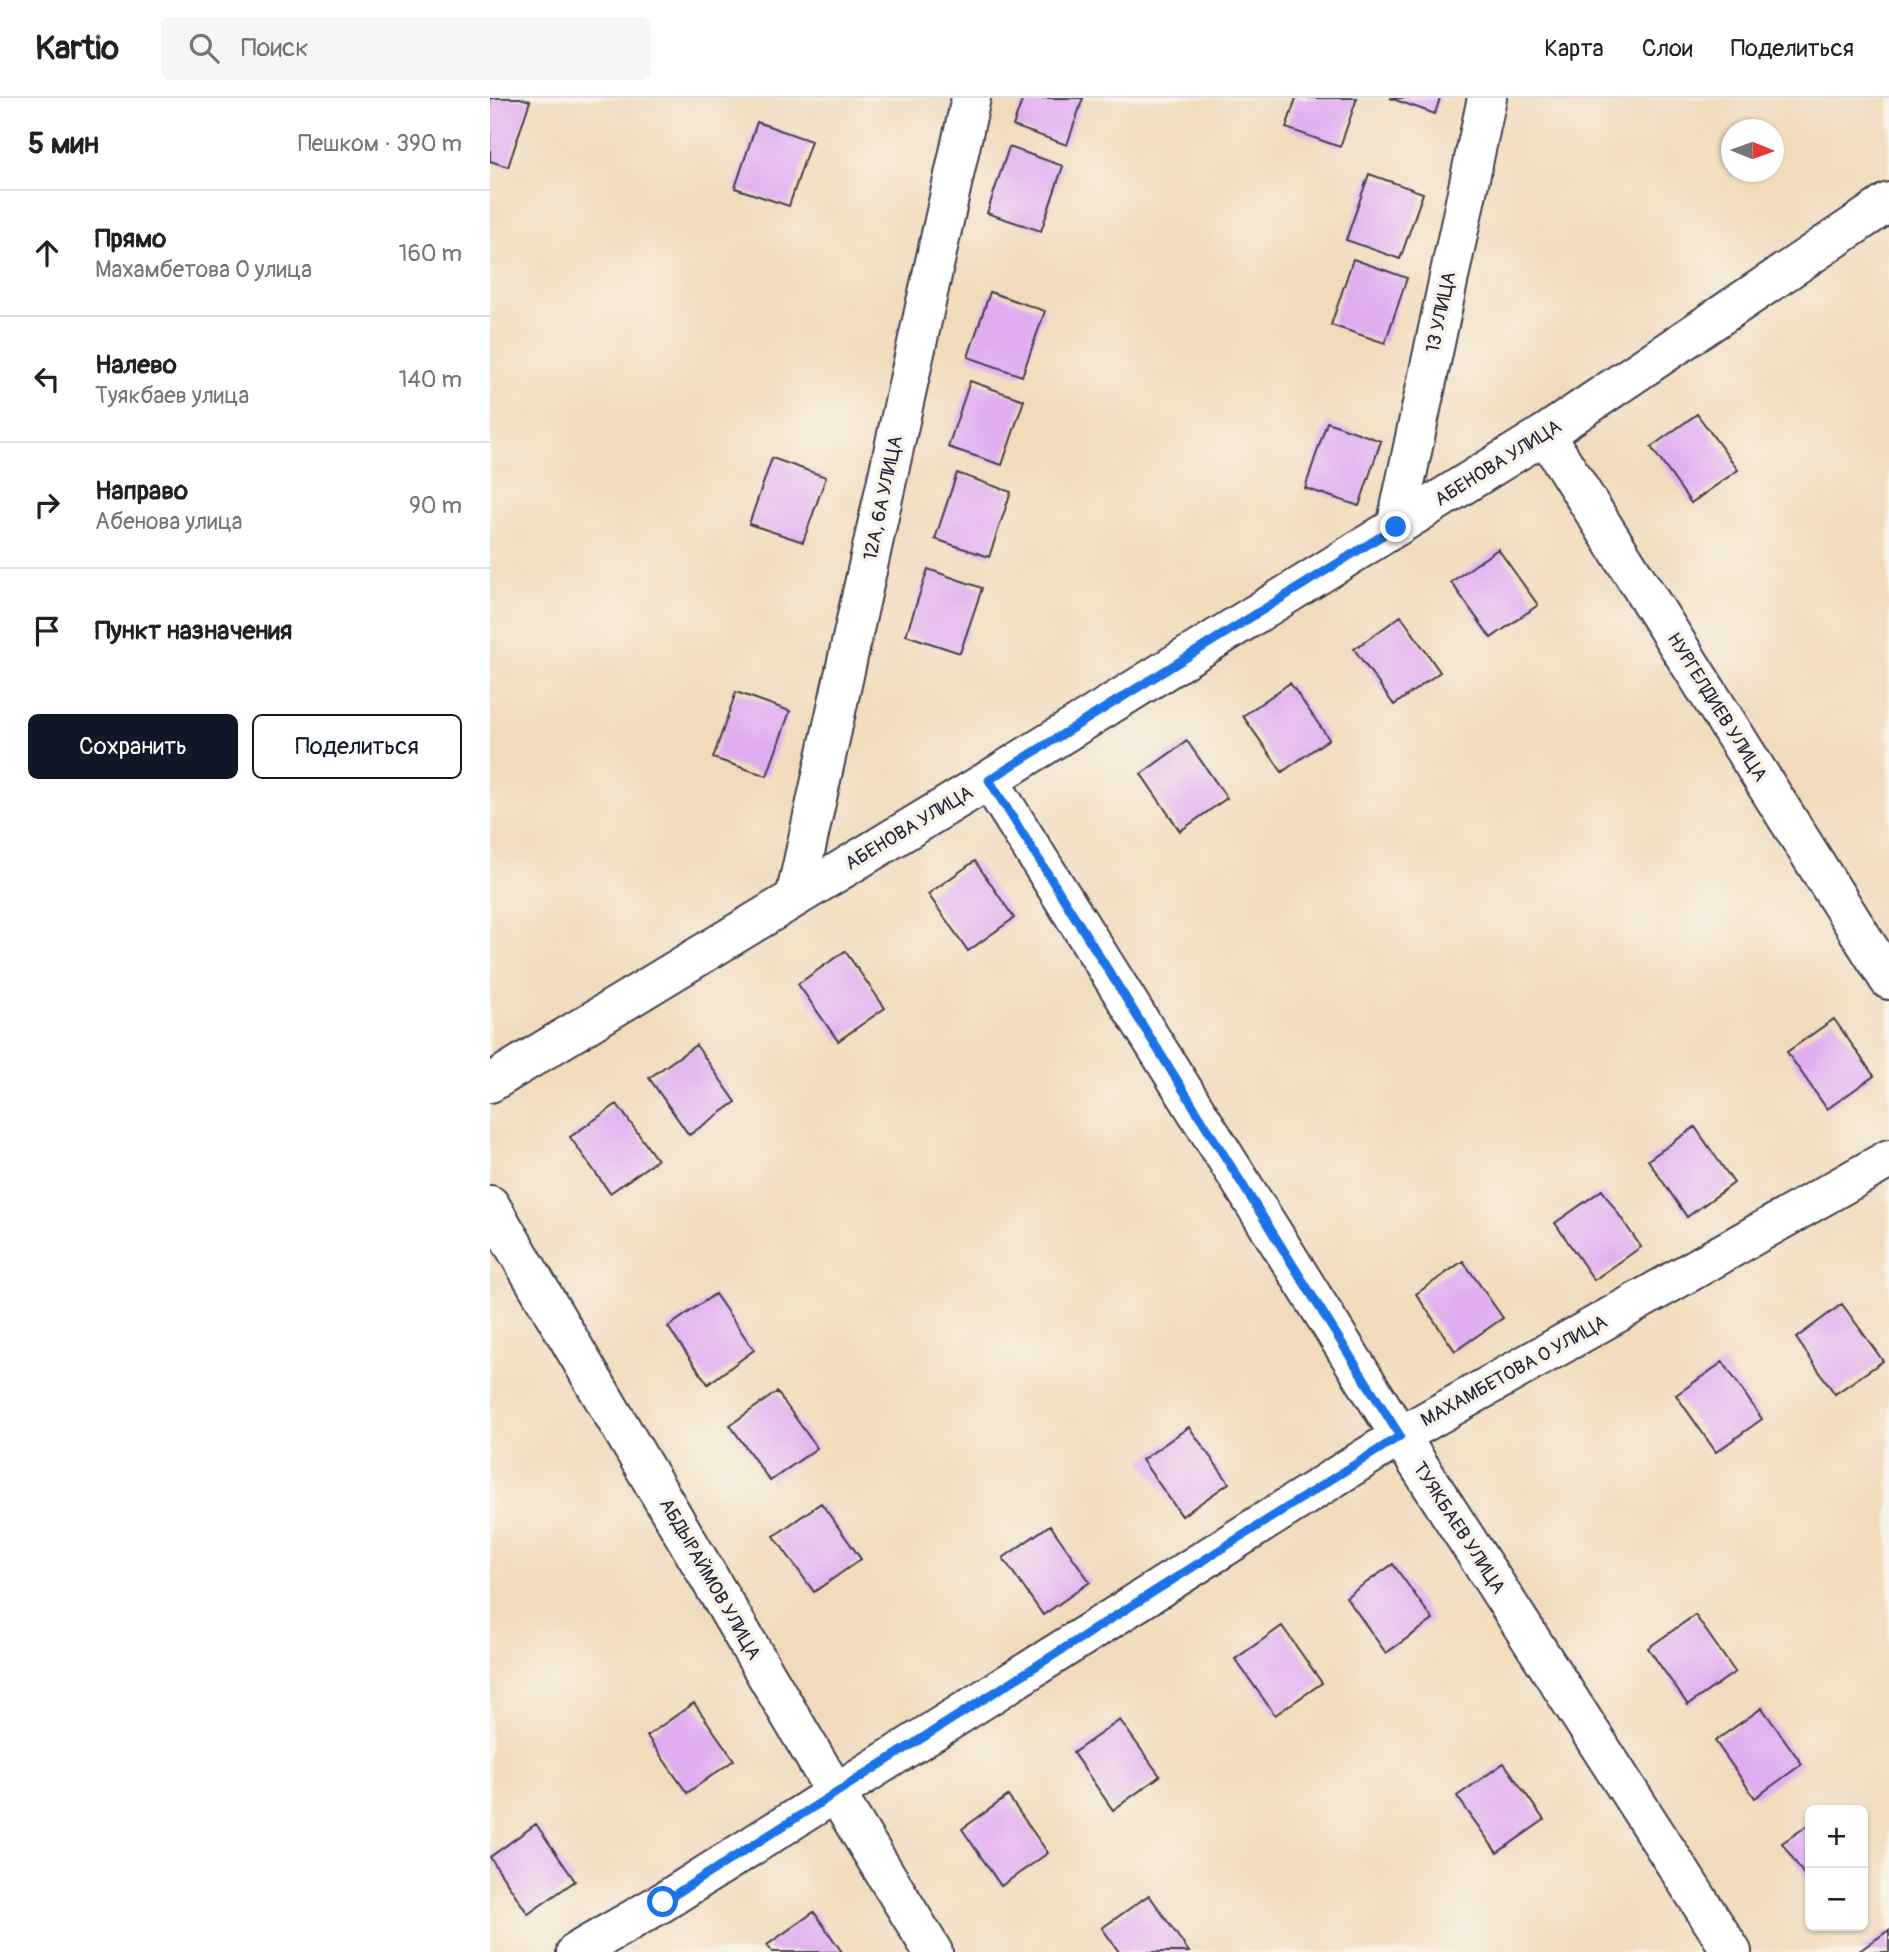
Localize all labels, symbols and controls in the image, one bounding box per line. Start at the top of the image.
search box [161,17,651,80]
text: Kartio [35,28,119,69]
icon: search [185,29,223,67]
text: Поиск [241,32,309,64]
text: Карта [1544,34,1604,63]
text: Слои [1642,34,1693,63]
text: Поделиться [1731,34,1854,63]
north arrow [1721,119,1784,182]
text: 5 мин [28,125,99,162]
text: Пешком · 390 m [298,129,462,158]
text: Прямо [95,223,166,255]
icon: ahead [28,234,66,272]
text: 160 m [398,239,462,268]
text: Махамбетова О улица [95,255,312,284]
street label: 13 УЛИЦА [1421,269,1461,355]
text: Налево [95,349,177,381]
icon: left [28,360,66,398]
text: 140 m [399,365,462,394]
text: Туякбаев улица [95,381,249,410]
street label: АБЕНОВА УЛИЦА [1430,414,1566,512]
street label: 12А, 6А УЛИЦА [858,433,908,563]
text: Направо [95,475,188,507]
icon: right [28,486,66,524]
text: 90 m [409,491,462,520]
text: Абенова улица [95,507,243,536]
route end [1380,511,1411,542]
icon: arrive [28,612,66,650]
text: Пункт назначения [95,615,292,647]
street label: НУРГЕЛДИЕВ УЛИЦА [1662,628,1772,786]
button: Сохранить [28,714,238,779]
button: Поделиться [252,714,462,779]
street label: АБЕНОВА УЛИЦА [841,780,977,876]
street label: МАХАМБЕТОВА О УЛИЦА [1417,1310,1611,1432]
street label: ТУЯКБАЕВ УЛИЦА [1407,1458,1511,1598]
street label: АБДЫРАЙМОВ УЛИЦА [654,1494,766,1664]
map controls [1805,1805,1868,1931]
button: + [1805,1805,1868,1868]
button: − [1805,1868,1868,1931]
route start [647,1886,678,1917]

